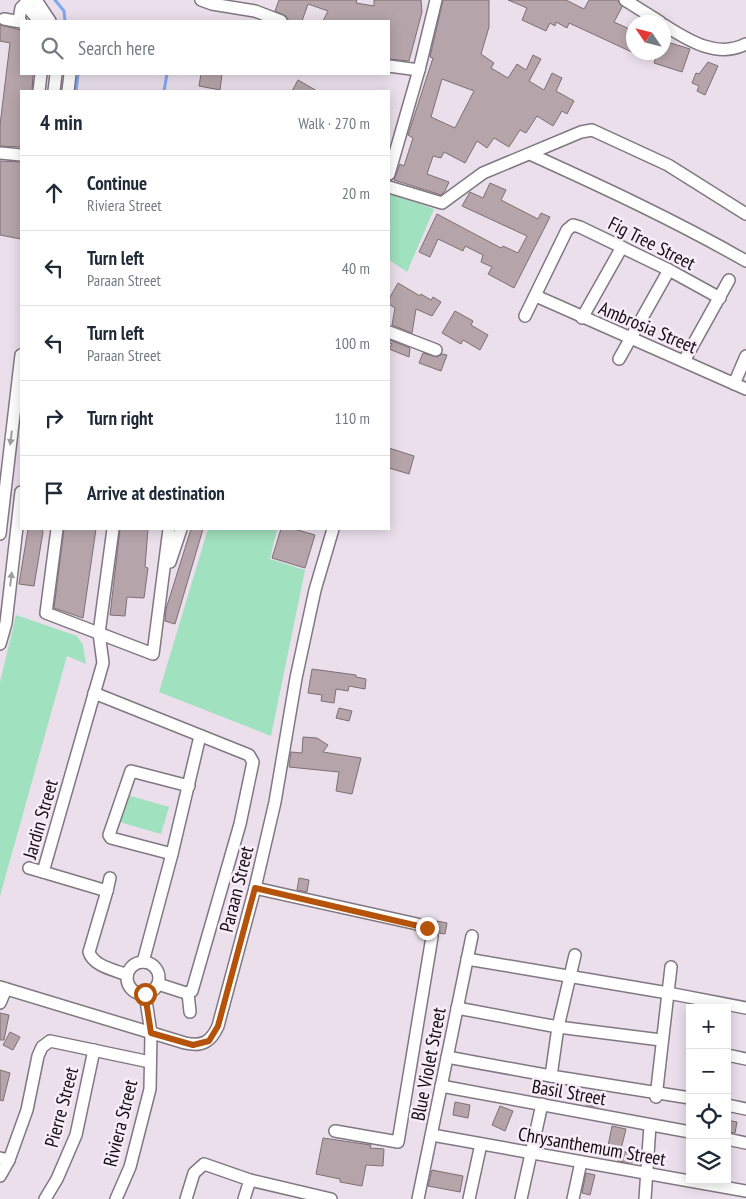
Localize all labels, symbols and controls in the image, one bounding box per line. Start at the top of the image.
north arrow [626,15,671,60]
search box [20,20,390,75]
icon: search [38,34,66,62]
text: Search here [78,36,155,60]
text: 4 min [40,109,82,136]
text: Walk · 270 m [298,113,370,133]
text: Continue [87,171,147,195]
icon: ahead [40,179,68,207]
text: 20 m [342,183,370,203]
text: Riviera Street [87,195,162,215]
street label: Fig Tree Street [604,211,700,276]
text: Turn left [87,246,144,270]
icon: left [40,254,68,282]
text: 40 m [342,258,370,278]
text: Paraan Street [87,270,161,290]
street label: Ambrosia Street [595,296,702,359]
text: Turn left [87,321,144,345]
icon: left [40,329,68,357]
text: 100 m [335,333,370,353]
text: Paraan Street [87,345,161,365]
icon: right [40,404,68,432]
text: Turn right [87,406,153,430]
text: 110 m [335,408,370,428]
one-way arrow [7,431,15,447]
icon: arrive [40,479,68,507]
text: Arrive at destination [87,481,225,505]
one-way arrow [7,570,15,586]
street label: Jardin Street [17,776,63,862]
street label: Paraan Street [214,843,258,934]
route end [416,917,439,940]
route start [134,983,157,1006]
street label: Blue Violet Street [405,1004,451,1123]
map controls [686,1004,731,1184]
button: + [686,1004,731,1049]
button: − [686,1049,731,1094]
street label: Pierre Street [39,1063,83,1150]
street label: Basil Street [530,1074,609,1110]
street label: Riviera Street [98,1076,143,1169]
button: locate [686,1094,731,1139]
street label: Chrysanthemum Street [516,1121,668,1171]
button: layers [686,1139,731,1184]

